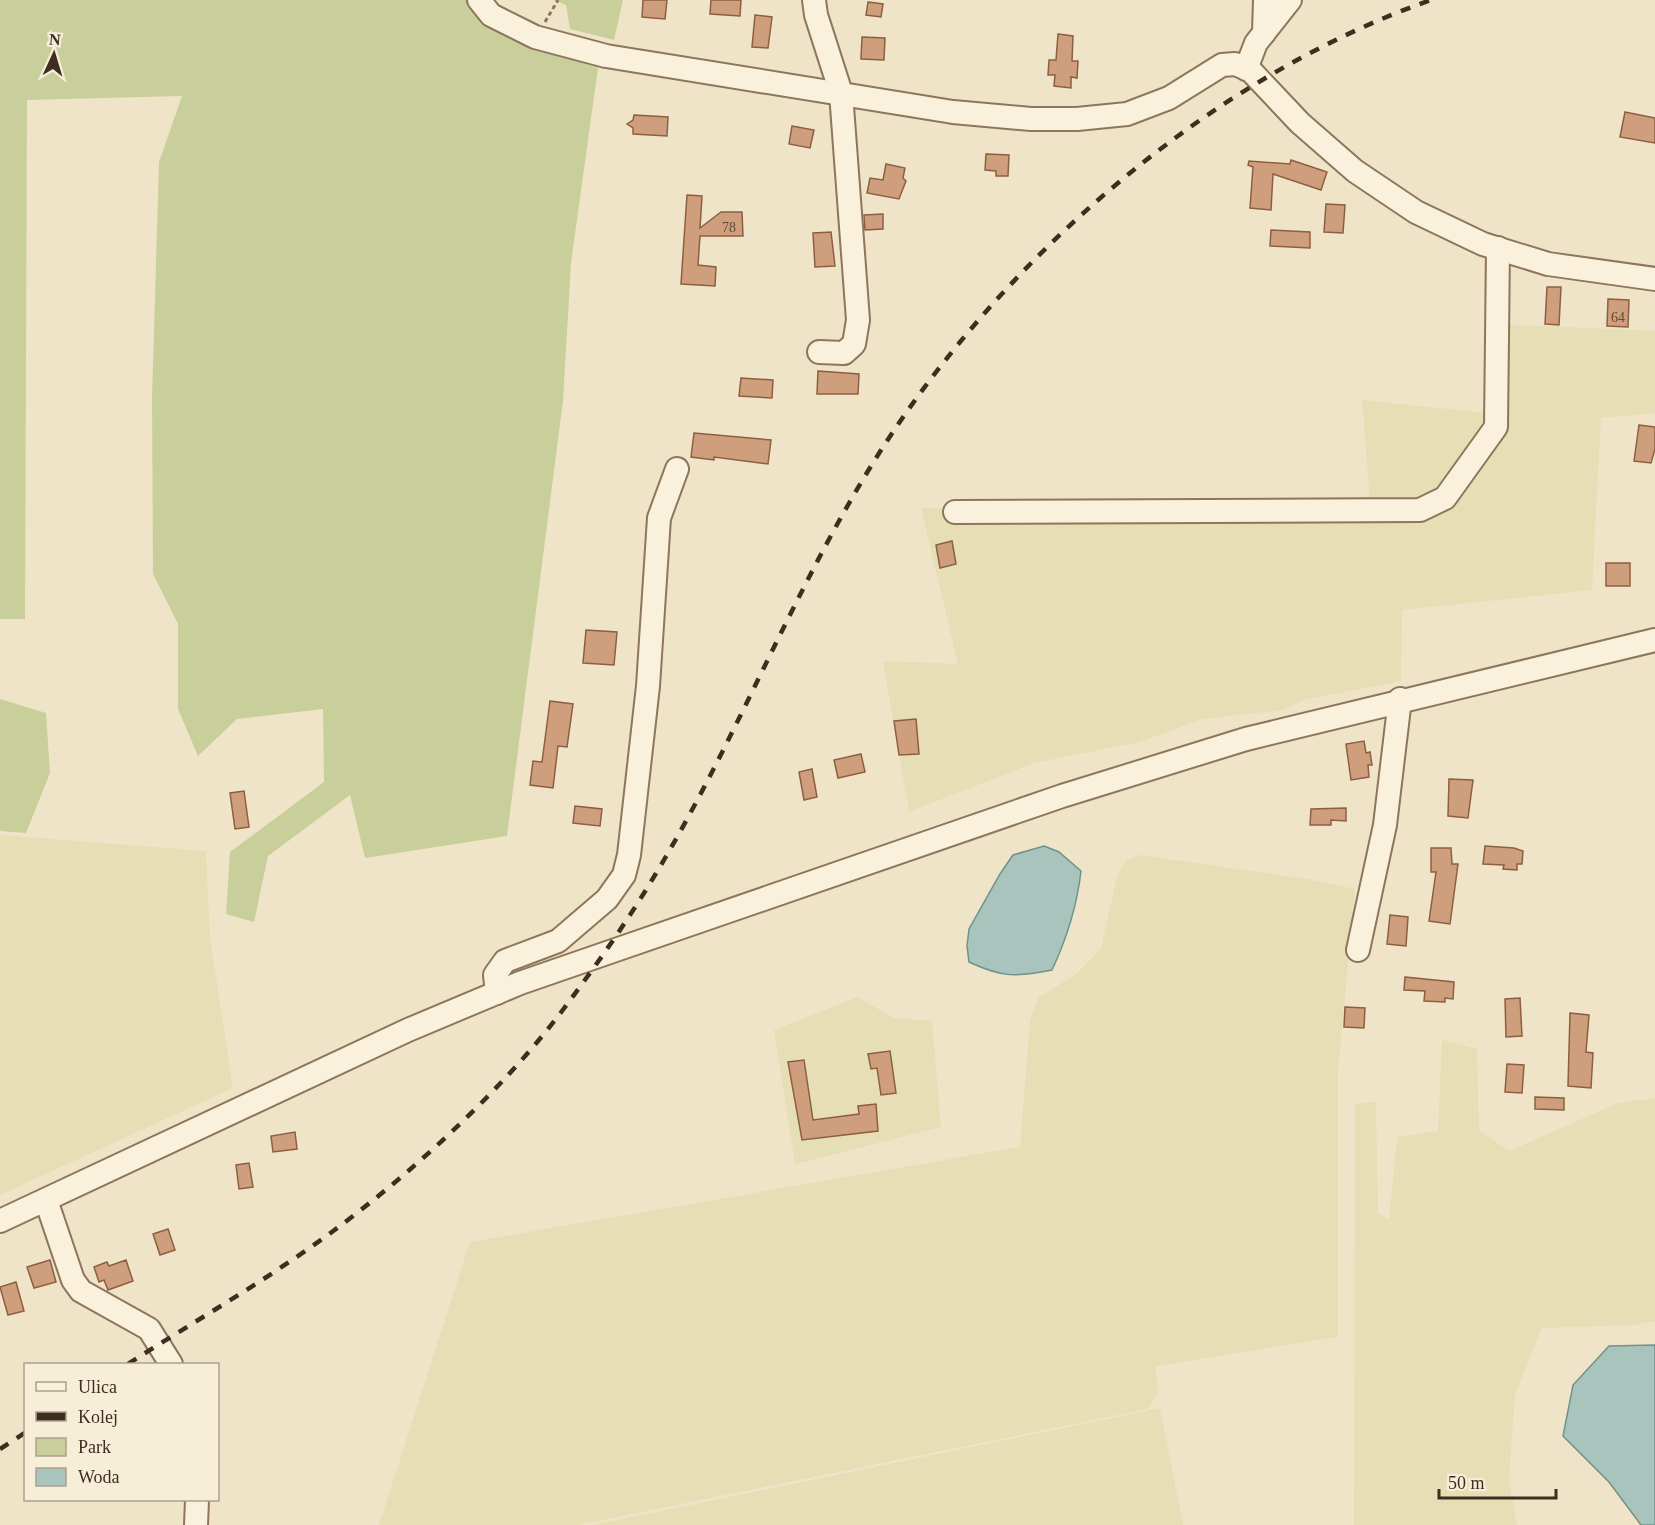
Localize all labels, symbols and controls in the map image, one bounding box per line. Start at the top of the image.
north arrow [24,24,84,84]
text: N [49,31,62,48]
house number: 78 [722,220,736,235]
house number: 64 [1611,310,1625,325]
legend [24,1363,219,1501]
text: Ulica [78,1377,117,1397]
text: Kolej [78,1407,118,1427]
text: Park [78,1437,111,1457]
scale bar [1439,1462,1556,1500]
text: Woda [78,1467,120,1487]
text: 50 m [1448,1473,1485,1493]

